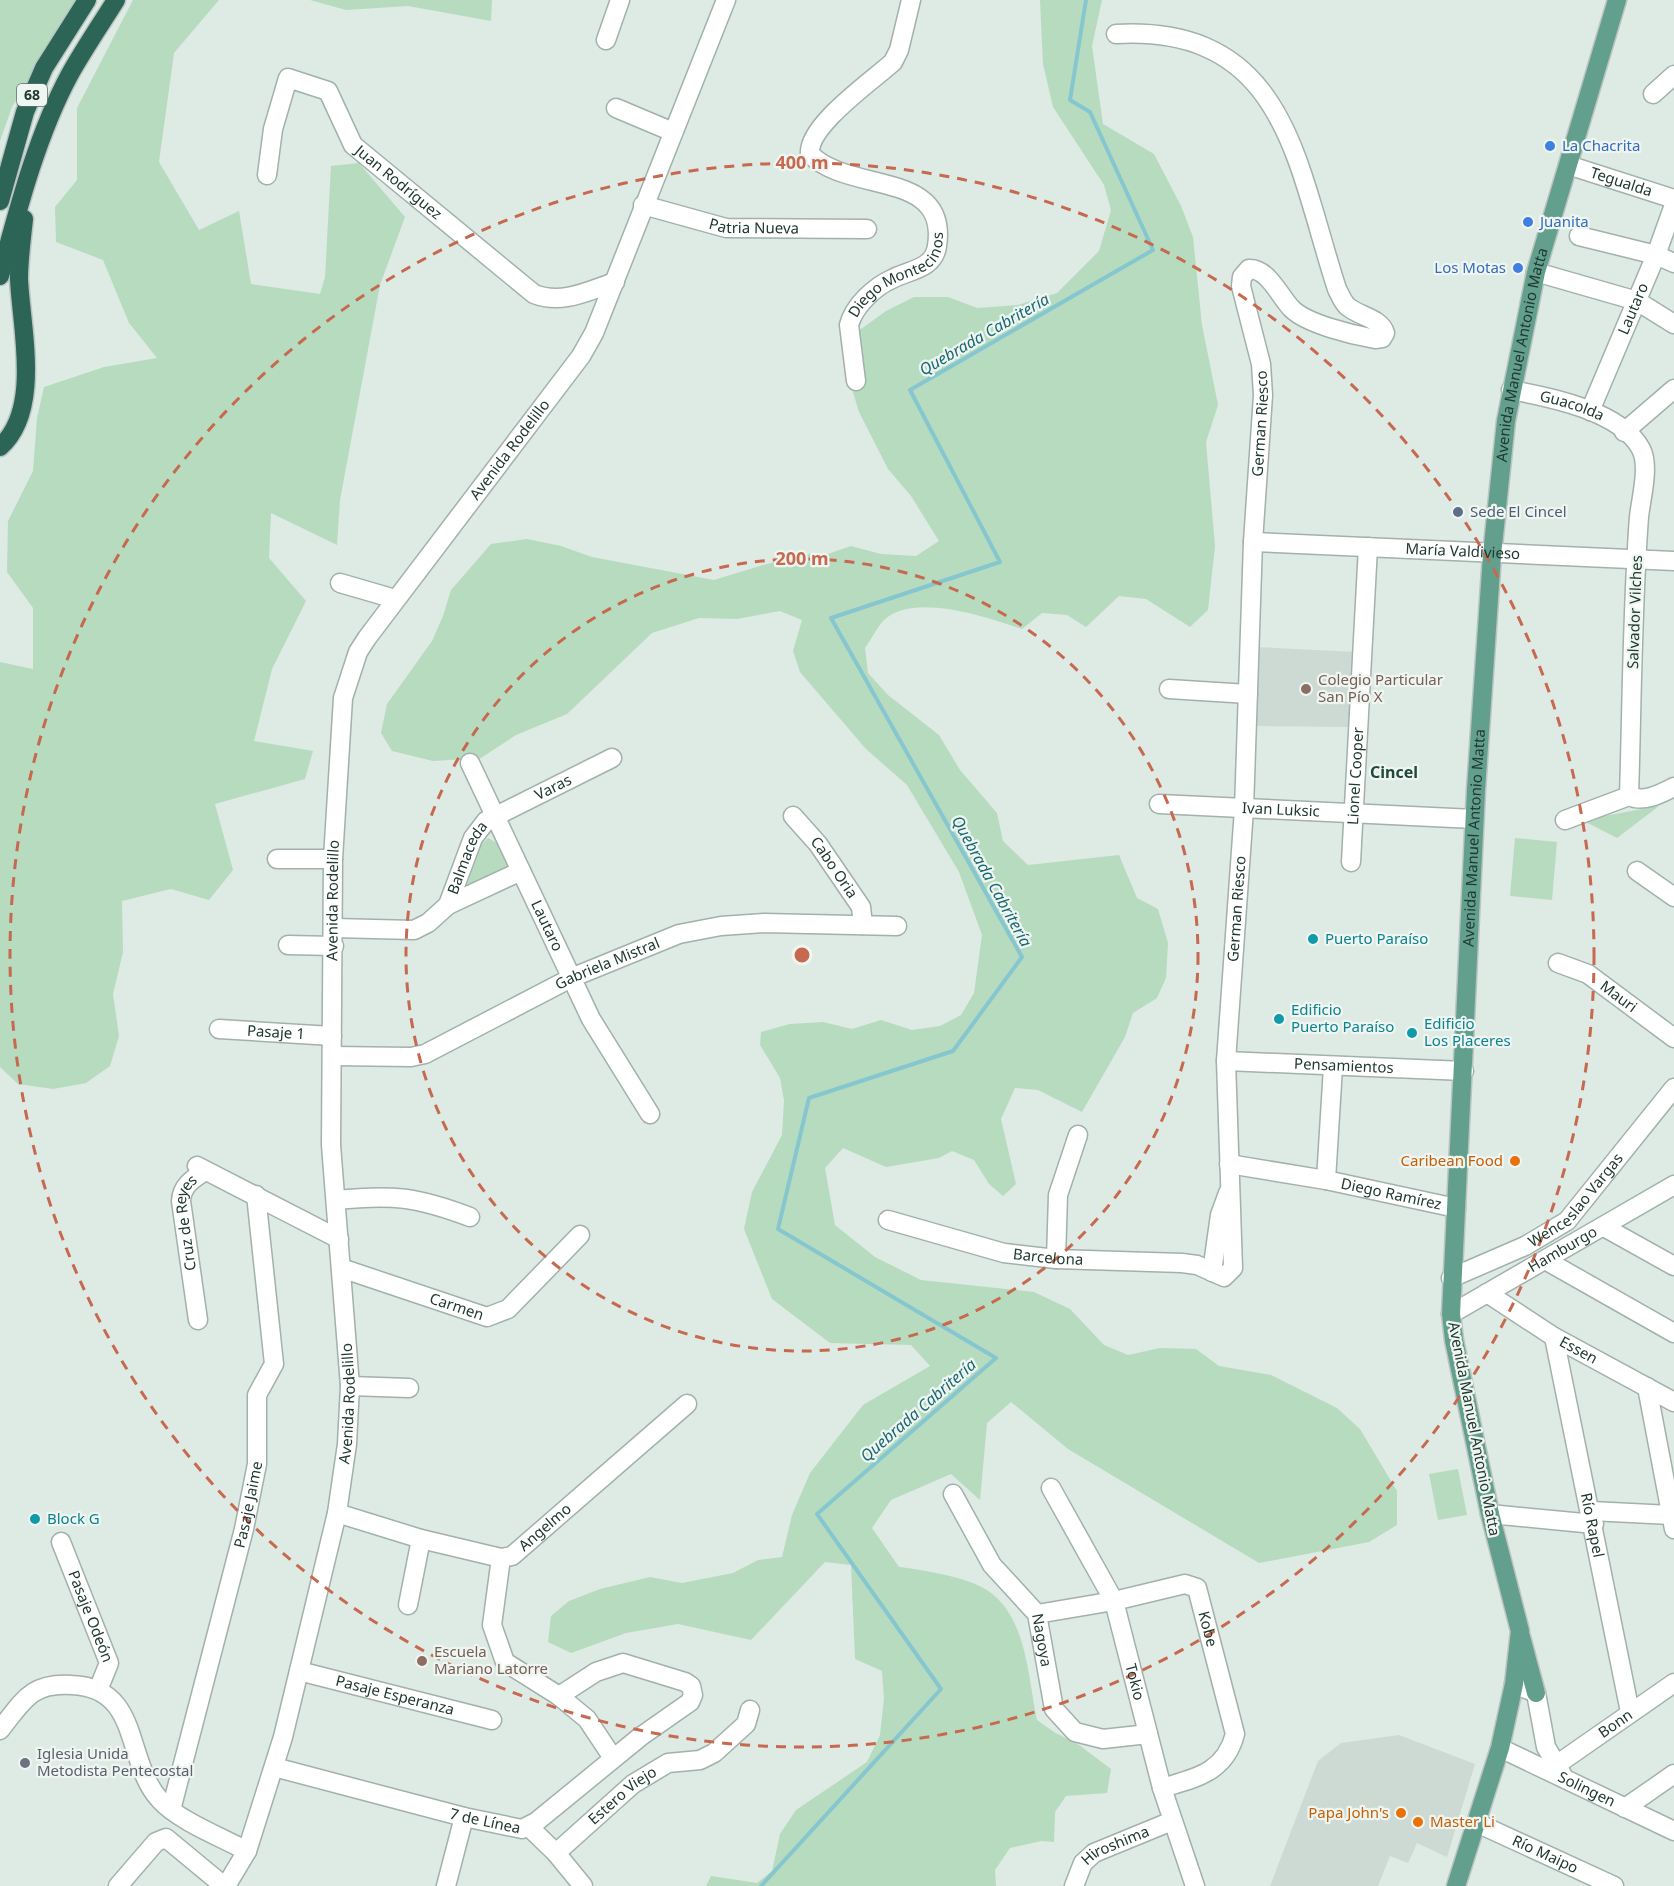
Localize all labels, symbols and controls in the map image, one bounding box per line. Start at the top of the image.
road number: 68 [17,84,47,106]
place label: La Chacrita [1562,135,1640,155]
street label: Juan Rodríguez [350,139,447,223]
marker: La Chacrita [1543,139,1557,153]
text: 400 m [775,150,829,174]
street label: Tegualda [1588,162,1655,200]
place label: Juanita [1538,211,1589,231]
street label: Patria Nueva [707,213,799,238]
marker: Juanita [1521,215,1535,229]
street label: Diego Montecinos [843,232,947,321]
street label: Avenida Manuel Antonio Matta [1491,245,1552,463]
place label: Los Motas [1434,257,1506,277]
marker: Los Motas [1511,261,1525,275]
street label: Lautaro [1613,279,1652,337]
water label: Quebrada Cabritería [915,288,1053,380]
street label: German Riesco [1246,370,1272,477]
street label: Guacolda [1538,385,1608,425]
street label: Avenida Rodelillo [464,395,554,503]
place label: Sede El Cincel [1470,501,1567,521]
marker: Sede El Cincel [1451,505,1465,519]
street label: María Valdivieso [1405,538,1521,563]
text: 200 m [775,546,829,570]
street label: Salvador Vilches [1622,555,1646,669]
place label: Colegio Particular San Pío X [1318,669,1443,706]
marker: Colegio Particular San Pío X [1299,682,1313,696]
street label: Lionel Cooper [1342,727,1367,825]
street label: Avenida Manuel Antonio Matta [1458,728,1489,947]
district label: Cincel [1370,761,1418,783]
street label: Varas [531,769,574,804]
street label: Ivan Luksic [1242,797,1320,821]
water label: Quebrada Cabritería [947,811,1037,951]
street label: Balmaceda [442,817,491,897]
street label: Cabo Oria [807,832,863,902]
street label: Avenida Rodelillo [321,839,343,961]
street label: German Riesco [1222,855,1250,963]
street label: Lautaro [527,896,568,954]
place label: Puerto Paraíso [1325,928,1428,948]
street label: Gabriela Mistral [551,932,662,994]
marker: Puerto Paraíso [1306,932,1320,946]
centre of rings [792,945,812,965]
street label: Mauri [1597,976,1642,1016]
place label: Edificio Puerto Paraíso [1291,999,1394,1036]
marker: Edificio Puerto Paraíso [1272,1012,1286,1026]
place label: Edificio Los Placeres [1424,1013,1511,1050]
street label: Pasaje 1 [246,1020,305,1043]
marker: Edificio Los Placeres [1405,1026,1419,1040]
street label: Pensamientos [1294,1053,1394,1077]
street label: Wenceslao Vargas [1524,1148,1627,1251]
place label: Caribean Food [1401,1150,1503,1170]
marker: Caribean Food [1508,1154,1522,1168]
street label: Cruz de Reyes [170,1169,201,1272]
street label: Diego Ramírez [1339,1173,1444,1214]
street label: Hamburgo [1524,1221,1600,1276]
street label: Barcelona [1012,1243,1084,1269]
street label: Carmen [427,1287,487,1324]
street label: Avenida Manuel Antonio Matta [1444,1320,1506,1538]
street label: Essen [1556,1331,1602,1368]
street label: Avenida Rodelillo [333,1342,359,1465]
water label: Quebrada Cabritería [855,1354,981,1466]
street label: Pasaje Jaime [228,1459,266,1550]
street label: Río Rapel [1577,1491,1609,1559]
street label: Angelmo [514,1498,575,1555]
place label: Block G [47,1508,100,1528]
marker: Block G [28,1512,42,1526]
street label: Pasaje Odeón [64,1567,119,1665]
street label: Kobe [1194,1609,1223,1649]
street label: Nagoya [1028,1612,1057,1668]
place label: Escuela Mariano Latorre [434,1641,548,1678]
marker: Escuela Mariano Latorre [415,1654,429,1668]
street label: Tokio [1121,1661,1150,1702]
street label: Pasaje Esperanza [334,1670,457,1719]
street label: Bonn [1594,1704,1636,1742]
place label: Iglesia Unida Metodista Pentecostal [37,1743,193,1780]
marker: Iglesia Unida Metodista Pentecostal [18,1756,32,1770]
street label: Estero Viejo [583,1761,660,1829]
street label: Solingen [1555,1766,1619,1811]
place label: Papa John's [1308,1802,1389,1822]
street label: 7 de Línea [448,1803,523,1837]
marker: Papa John's [1394,1806,1408,1820]
place label: Master Li [1430,1811,1495,1831]
marker: Master Li [1411,1815,1425,1829]
street label: Hiroshima [1076,1820,1152,1869]
street label: Río Maipo [1509,1830,1582,1877]

